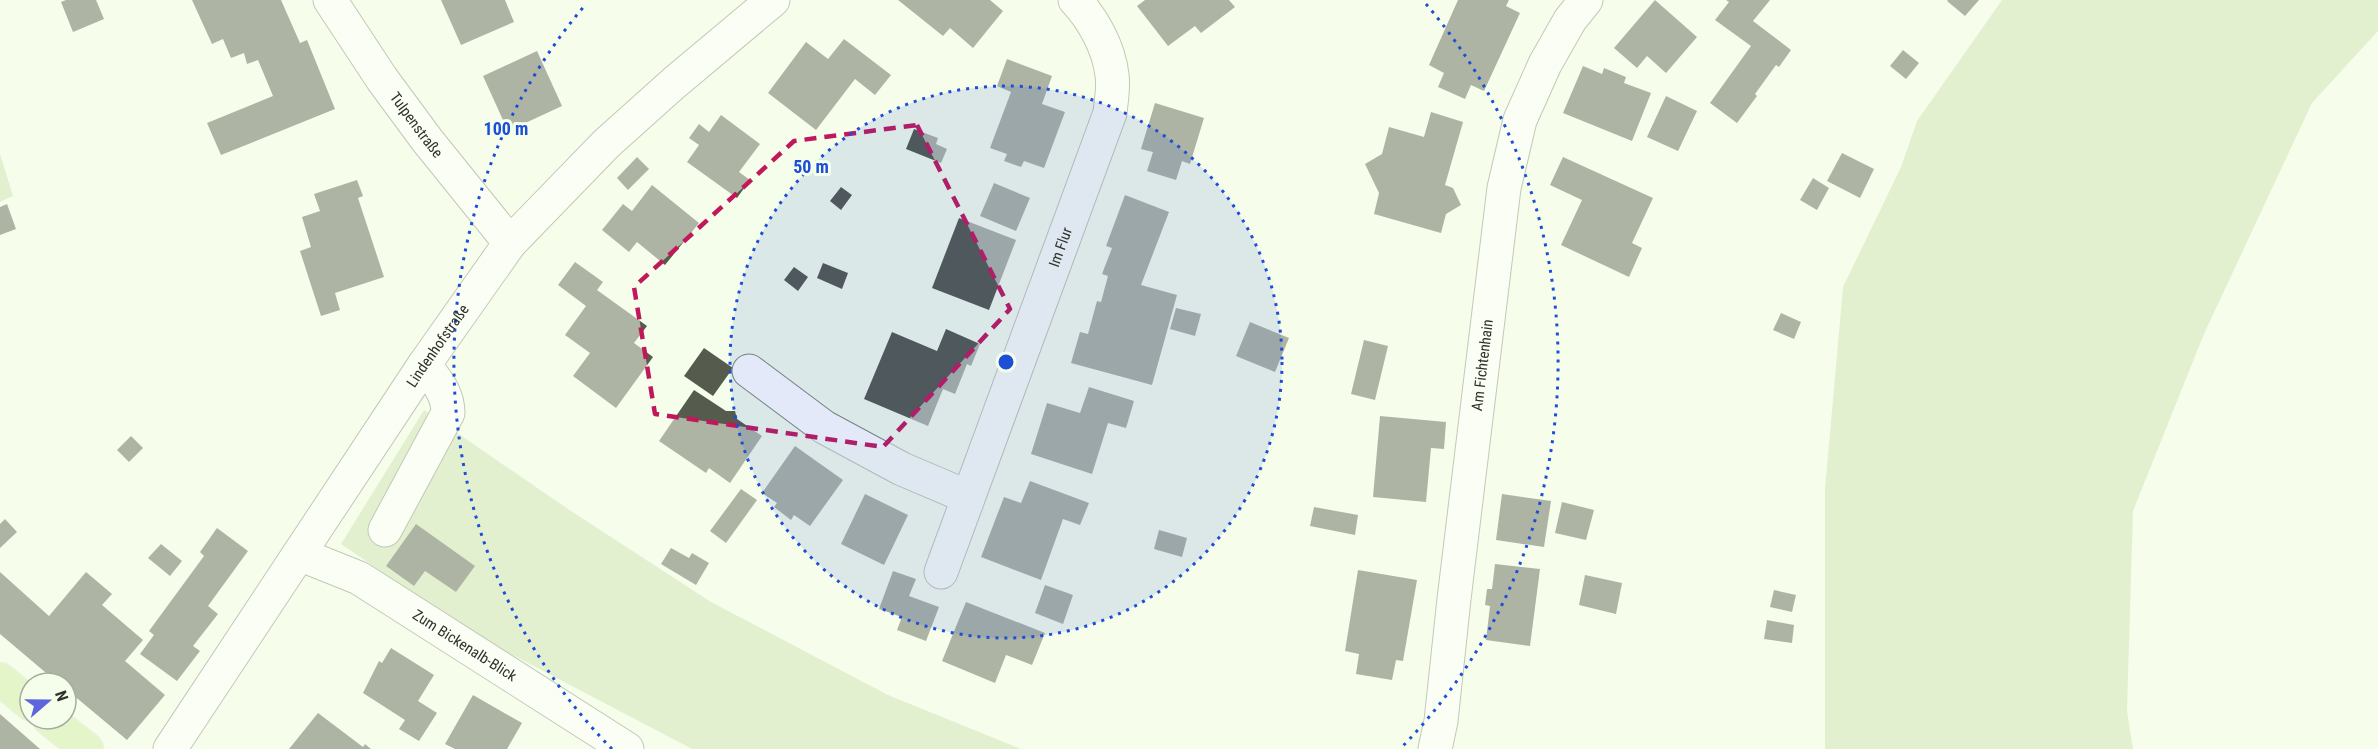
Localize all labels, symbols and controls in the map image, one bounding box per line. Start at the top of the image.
street label: Tulpenstraße [386,89,447,161]
text: 100 m [484,118,528,139]
text: 50 m [793,156,829,177]
street label: Im Flur [1045,225,1076,270]
street label: Lindenhofstraße [403,301,473,391]
street label: Am Fichtenhain [1468,318,1497,412]
centre of rings [996,352,1016,372]
street label: Zum Bickenalb-Blick [409,606,520,685]
north arrow [18,671,78,731]
text: N [51,688,72,704]

